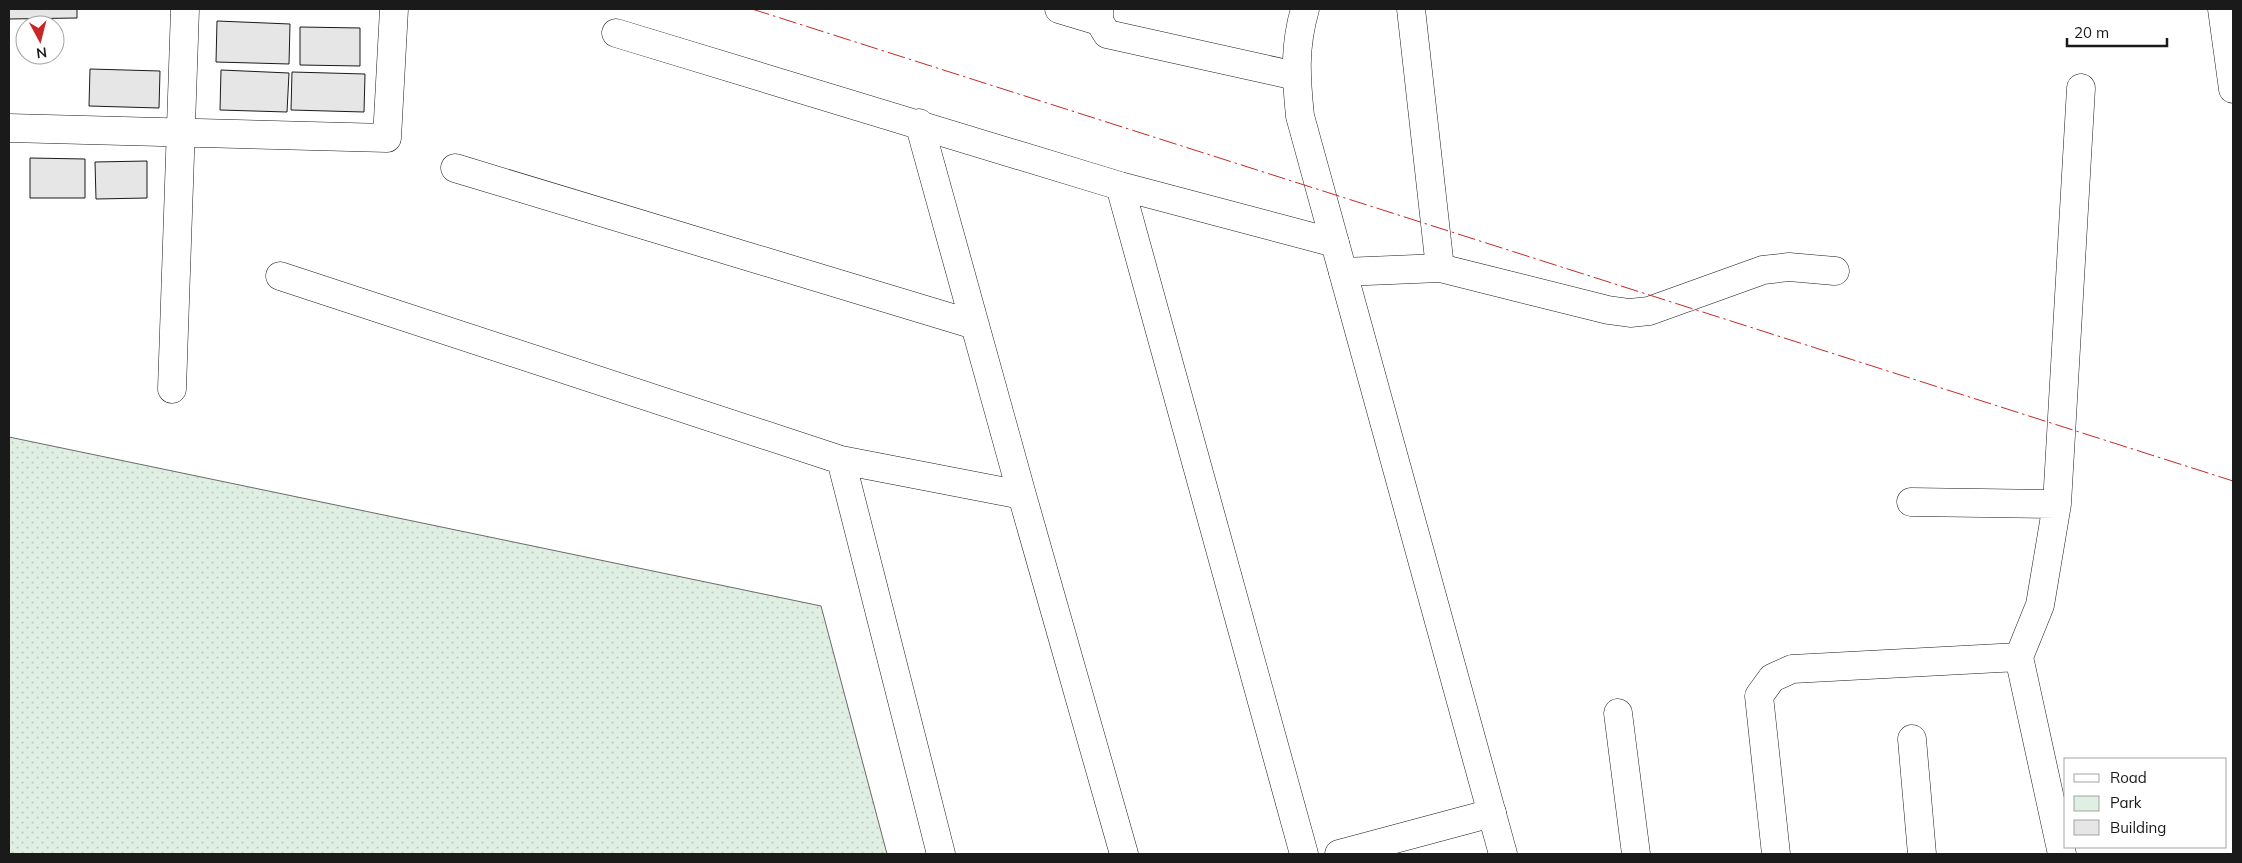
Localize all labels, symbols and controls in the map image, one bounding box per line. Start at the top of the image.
north arrow [15,15,65,65]
scale bar [2067,15,2167,47]
text: 20 m [2074,23,2109,42]
text: N [35,43,48,62]
legend [2064,758,2227,848]
text: Road [2110,768,2147,787]
text: Park [2110,793,2142,812]
text: Building [2110,818,2166,837]

